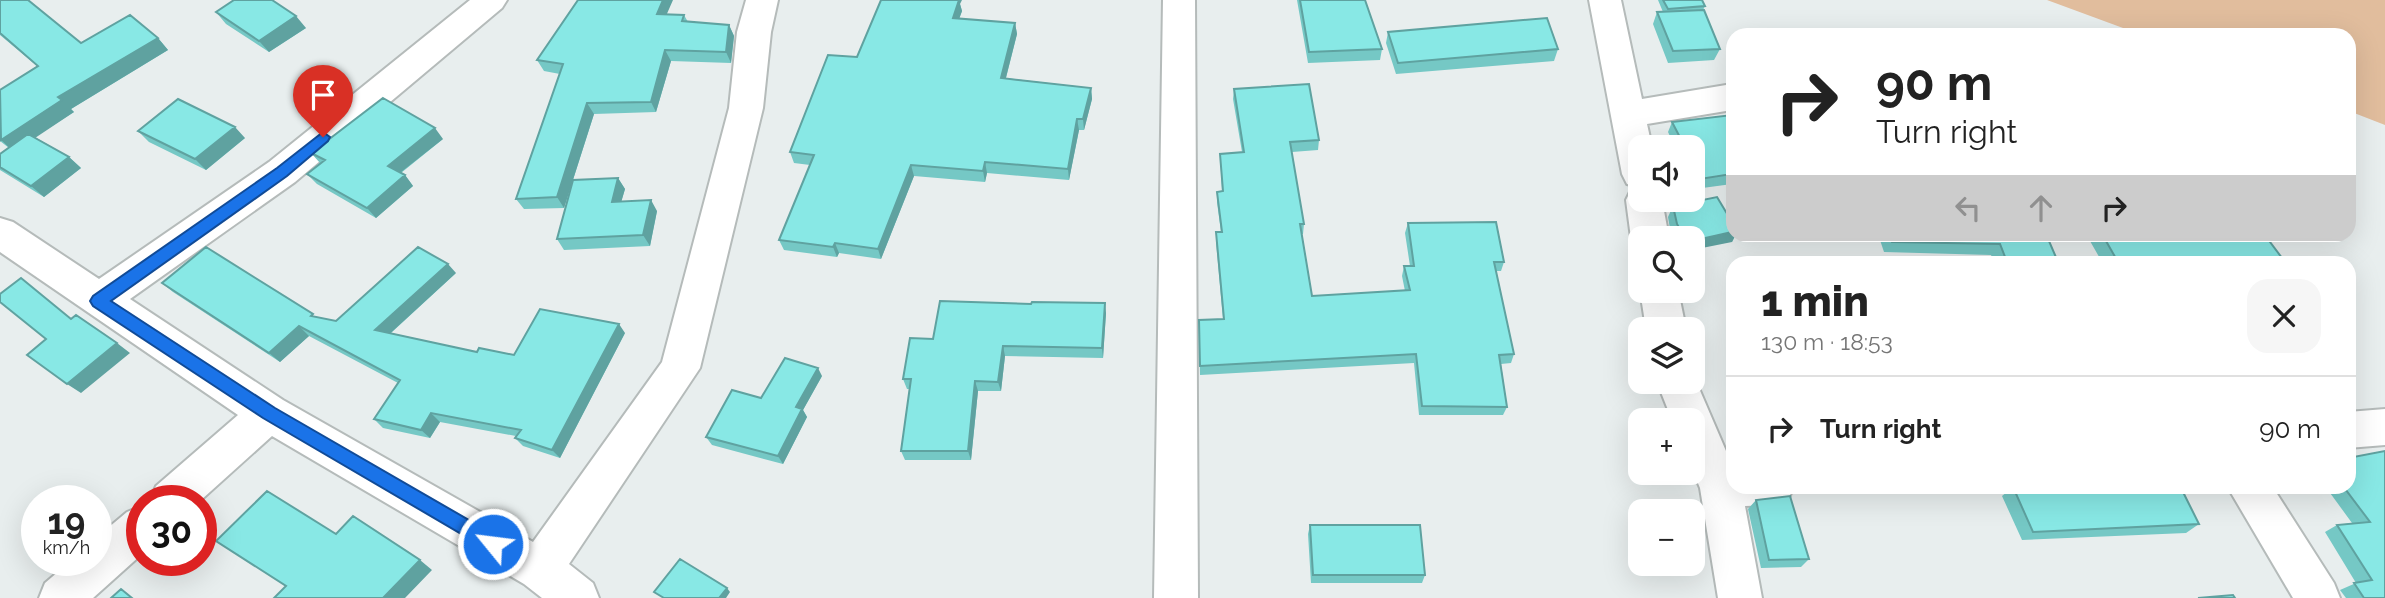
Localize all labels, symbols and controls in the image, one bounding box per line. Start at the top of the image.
text: 90 m [1876,54,1992,111]
icon: right [1761,56,1852,147]
pin [293,65,353,137]
icon: arrive [304,76,342,114]
text: Turn right [1876,113,2017,150]
map controls [1628,135,1705,576]
button: sound [1628,135,1705,212]
icon: left [1949,189,1987,227]
icon: ahead [2022,189,2060,227]
icon: right [2095,189,2133,227]
button: search [1628,226,1705,303]
text: 1 min [1761,277,1869,326]
button: close [2247,279,2321,353]
button: layers [1628,317,1705,394]
text: 130 m · 18:53 [1761,328,1893,355]
button: + [1628,408,1705,485]
icon: right [1761,410,1799,448]
text: Turn right [1820,414,1941,444]
text: 90 m [2259,414,2321,444]
speed limit sign: 30 [126,485,217,576]
button: − [1628,499,1705,576]
text: 19 [48,501,85,542]
position arrow [456,507,530,581]
text: km/h [43,537,90,558]

